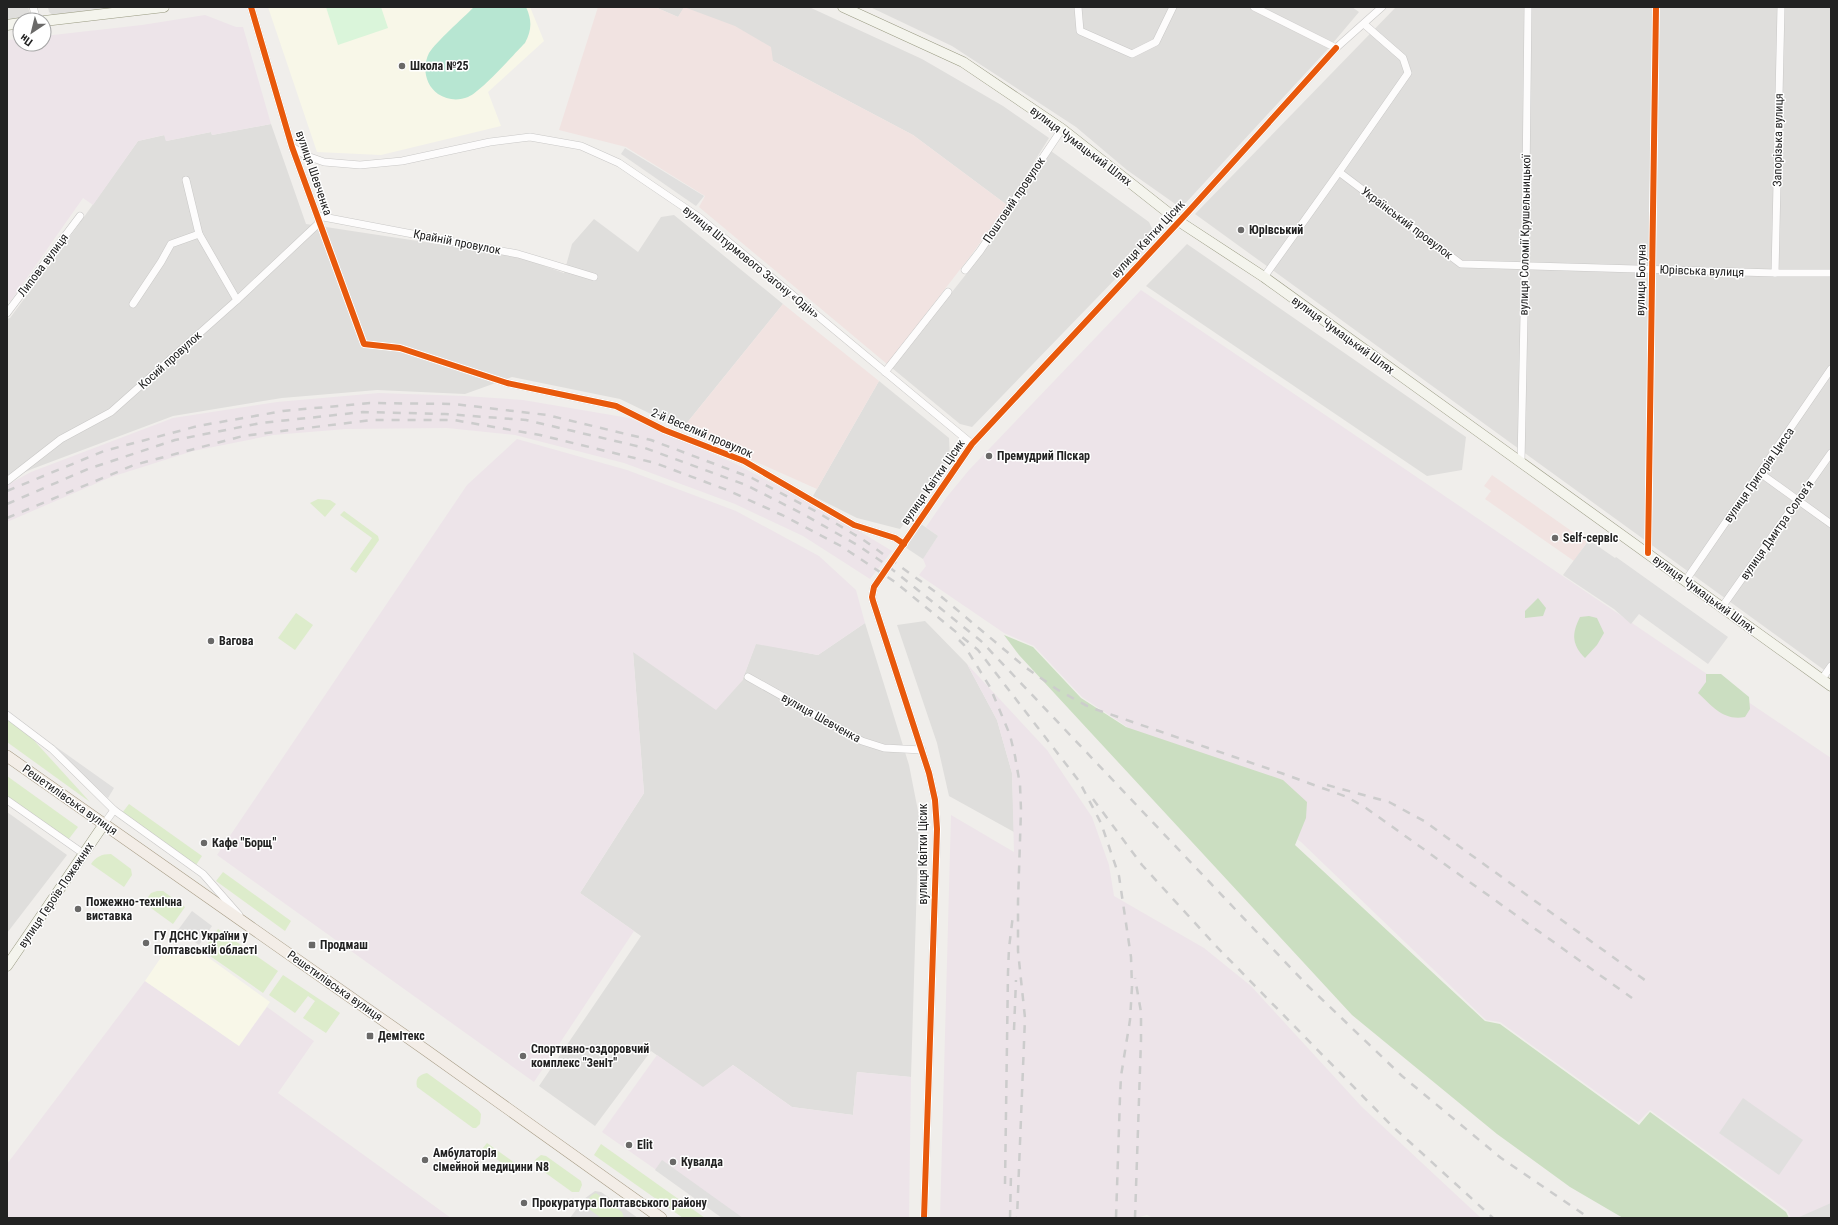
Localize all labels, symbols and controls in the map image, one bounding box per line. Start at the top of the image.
north arrow [12,12,52,52]
text: Пн [18,31,35,49]
place label: Школа №25 [410,59,469,73]
marker: Школа №25 [397,61,407,71]
street label: Запорізька вулиця [1770,93,1786,187]
street label: вулиця Чумацький Шлях [1028,103,1134,189]
street label: вулиця Шевченка [293,129,335,217]
street label: вулиця Соломії Крушельницької [1517,153,1533,316]
street label: Поштовий провулок [980,154,1048,246]
street label: Український провулок [1358,184,1456,262]
street label: вулиця Квітки Цісик [1108,197,1188,281]
street label: вулиця Штурмового Загону «Одін» [680,203,822,321]
place label: Юрівський [1249,223,1303,237]
marker: Юрівський [1236,225,1246,235]
street label: Крайній провулок [412,227,502,257]
street label: Липова вулиця [15,231,71,299]
street label: вулиця Богуна [1633,244,1649,316]
street label: Юрівська вулиця [1659,263,1745,279]
street label: вулиця Чумацький Шлях [1289,293,1397,377]
street label: Косий провулок [136,328,205,392]
street label: 2-й Веселий провулок [649,405,755,461]
street label: вулиця Григорія Цисса [1721,425,1797,525]
street label: вулиця Квітки Цісик [898,436,968,527]
place label: Премудрий Піскар [997,449,1090,463]
marker: Премудрий Піскар [984,451,994,461]
street label: вулиця Дмитра Соловʼя [1737,478,1817,582]
place label: Self-сервіс [1563,531,1619,545]
marker: Self-сервіс [1550,533,1560,543]
street label: вулиця Чумацький Шлях [1650,552,1758,636]
place label: Вагова [219,634,254,648]
marker: Вагова [206,636,216,646]
street label: вулиця Шевченка [779,690,863,746]
street label: Решетилівська вулиця [20,762,120,838]
street label: вулиця Квітки Цісик [916,803,930,904]
place label: Кафе "Борщ" [212,836,276,850]
marker: Кафе "Борщ" [199,838,209,848]
street label: вулиця Героїв-Пожежних [15,840,97,950]
place label: Пожежно-технічна виставка [86,895,182,923]
marker: Пожежно-технічна виставка [73,904,83,914]
place label: ГУ ДСНС України у Полтавській області [154,929,257,957]
marker: ГУ ДСНС України у Полтавській області [141,938,151,948]
place label: Продмаш [320,938,368,952]
marker: Продмаш [307,940,317,950]
street label: Решетилівська вулиця [285,948,385,1024]
place label: Демітекс [378,1029,425,1043]
marker: Демітекс [365,1031,375,1041]
place label: Спортивно-оздоровчий комплекс "Зеніт" [531,1042,649,1070]
marker: Спортивно-оздоровчий комплекс "Зеніт" [518,1051,528,1061]
place label: Elit [637,1138,653,1152]
marker: Elit [624,1140,634,1150]
place label: Амбулаторія сімейной медицини N8 [433,1146,549,1174]
marker: Амбулаторія сімейной медицини N8 [420,1155,430,1165]
place label: Кувалда [681,1155,723,1169]
marker: Кувалда [668,1157,678,1167]
place label: Прокуратура Полтавського району [532,1196,707,1210]
marker: Прокуратура Полтавського району [519,1198,529,1208]

